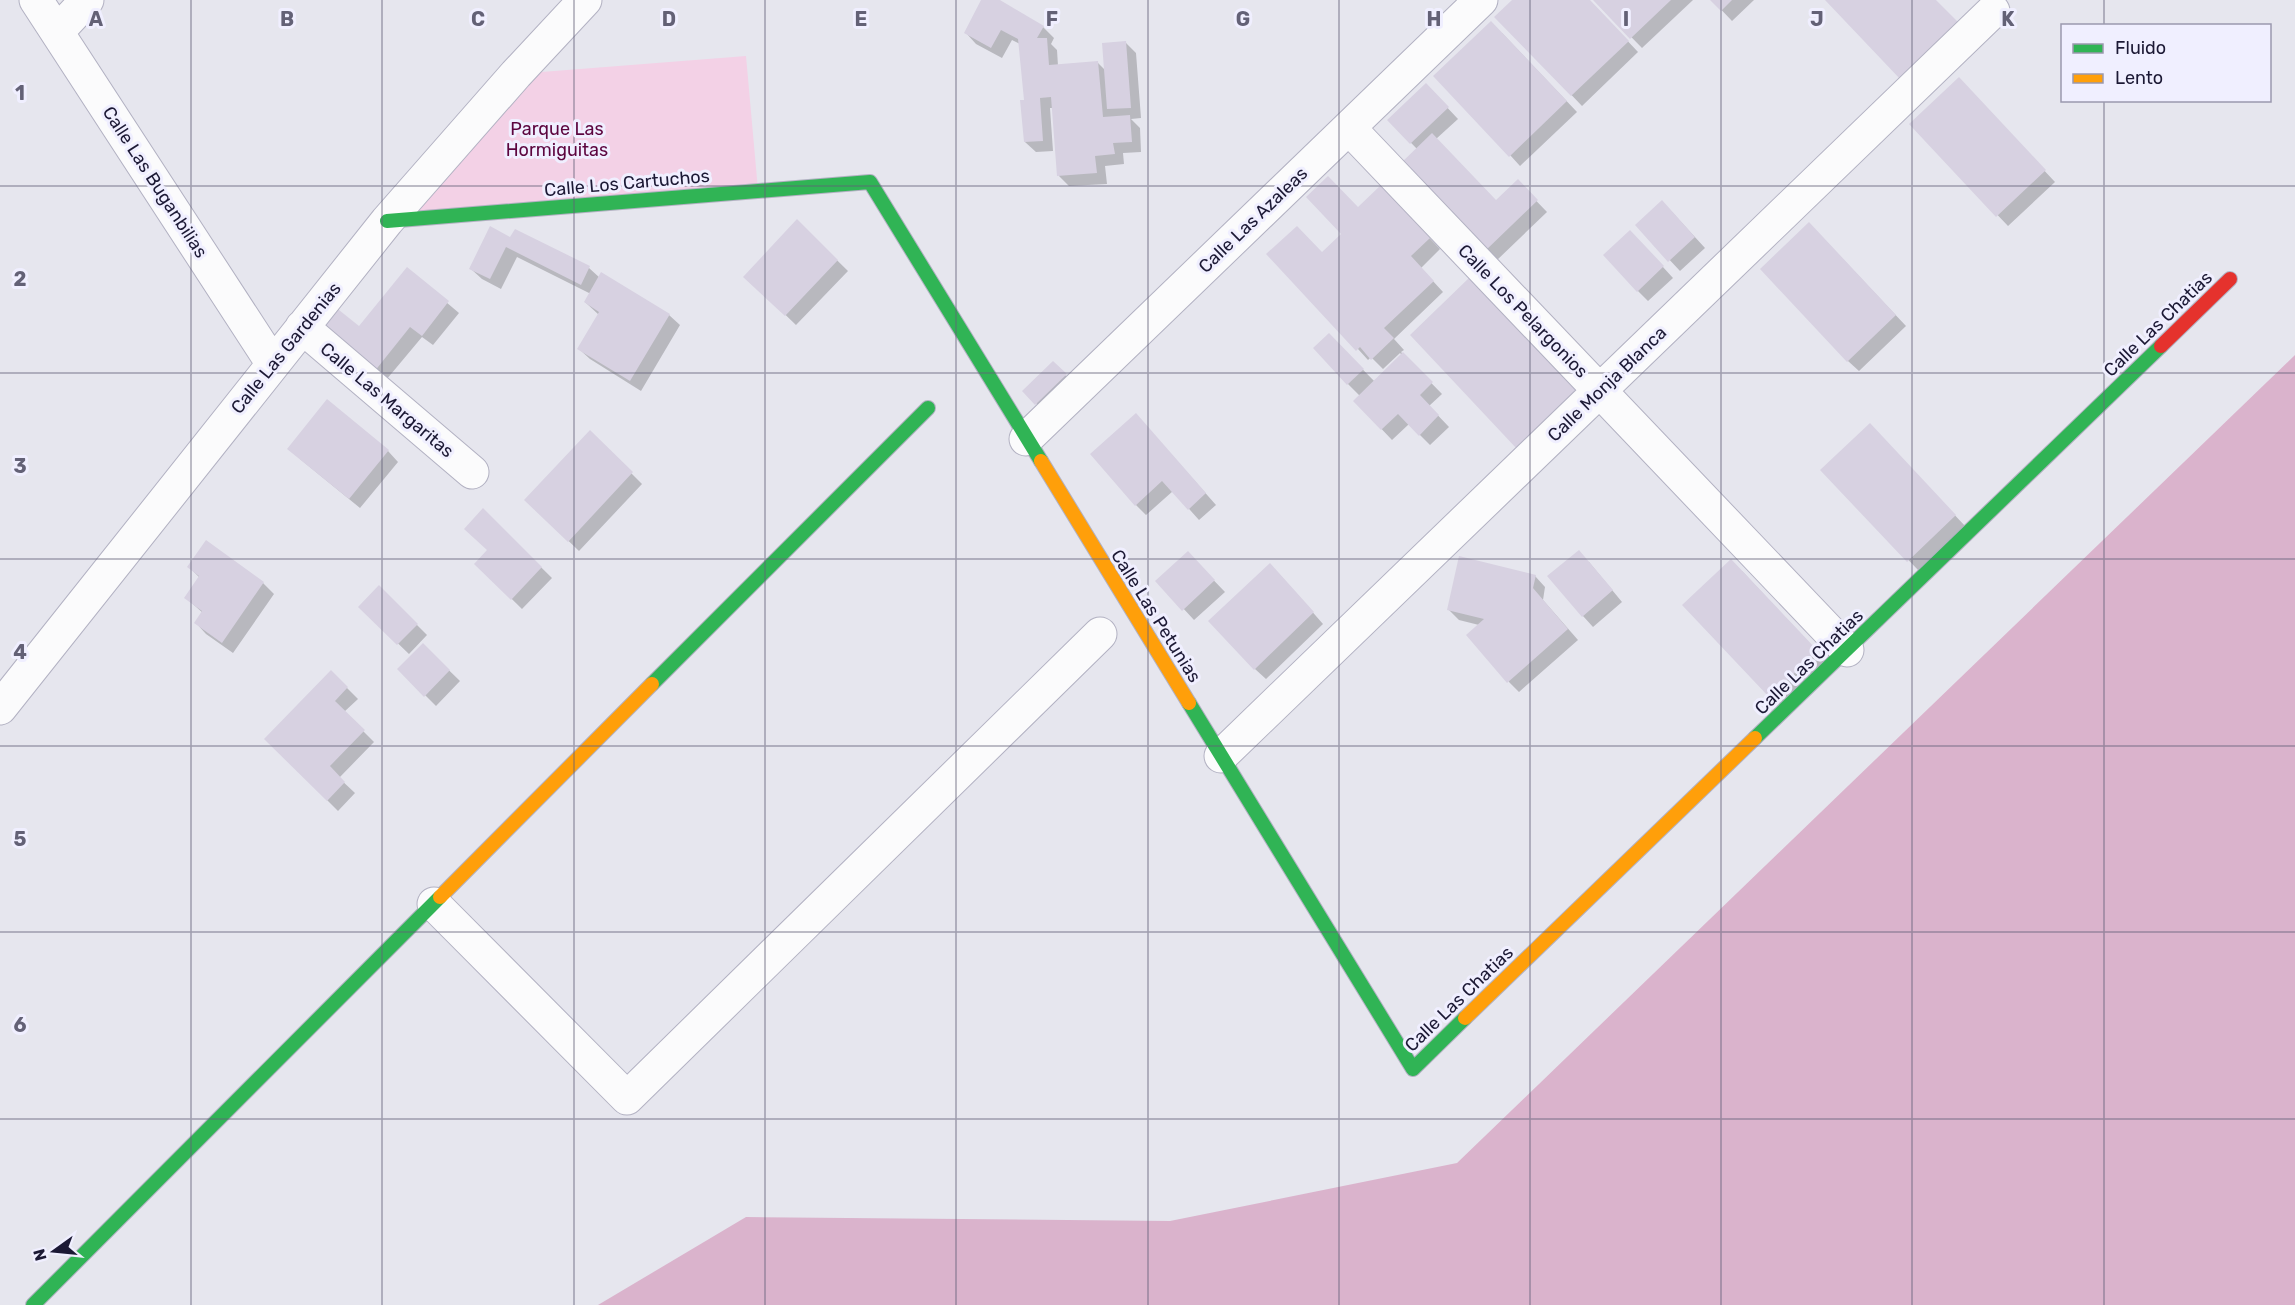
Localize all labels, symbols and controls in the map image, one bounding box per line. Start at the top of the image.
text: A [89,7,104,31]
text: B [280,7,294,31]
text: C [471,7,485,31]
text: D [662,7,676,31]
text: E [855,7,867,31]
text: F [1046,7,1058,31]
text: G [1236,7,1250,31]
text: H [1427,7,1441,31]
text: I [1623,7,1629,31]
text: J [1810,7,1824,31]
text: K [2001,7,2015,31]
legend [2061,24,2271,102]
text: Fluido [2115,37,2166,59]
text: Lento [2115,67,2163,89]
text: 1 [15,81,25,105]
street label: Calle Las Buganbilias [98,102,212,262]
park label: Parque Las Hormiguitas [506,118,608,161]
street label: Calle Las Azaleas [1194,162,1312,278]
street label: Calle Los Cartuchos [543,165,711,201]
street label: Calle Los Pelargonios [1453,240,1593,382]
text: 2 [14,267,27,291]
street label: Calle Las Chatias [2099,267,2217,381]
street label: Calle Las Gardenias [226,278,346,418]
street label: Calle Monja Blanca [1543,322,1671,446]
street label: Calle Las Margaritas [316,338,458,462]
text: 3 [13,454,27,478]
street label: Calle Las Petunias [1106,545,1206,687]
street label: Calle Las Chatias [1750,605,1868,719]
text: 4 [13,640,27,664]
text: 5 [14,827,27,851]
street label: Calle Las Chatias [1400,942,1518,1056]
text: 6 [13,1013,27,1037]
north arrow [24,1221,84,1281]
text: N [29,1247,51,1263]

